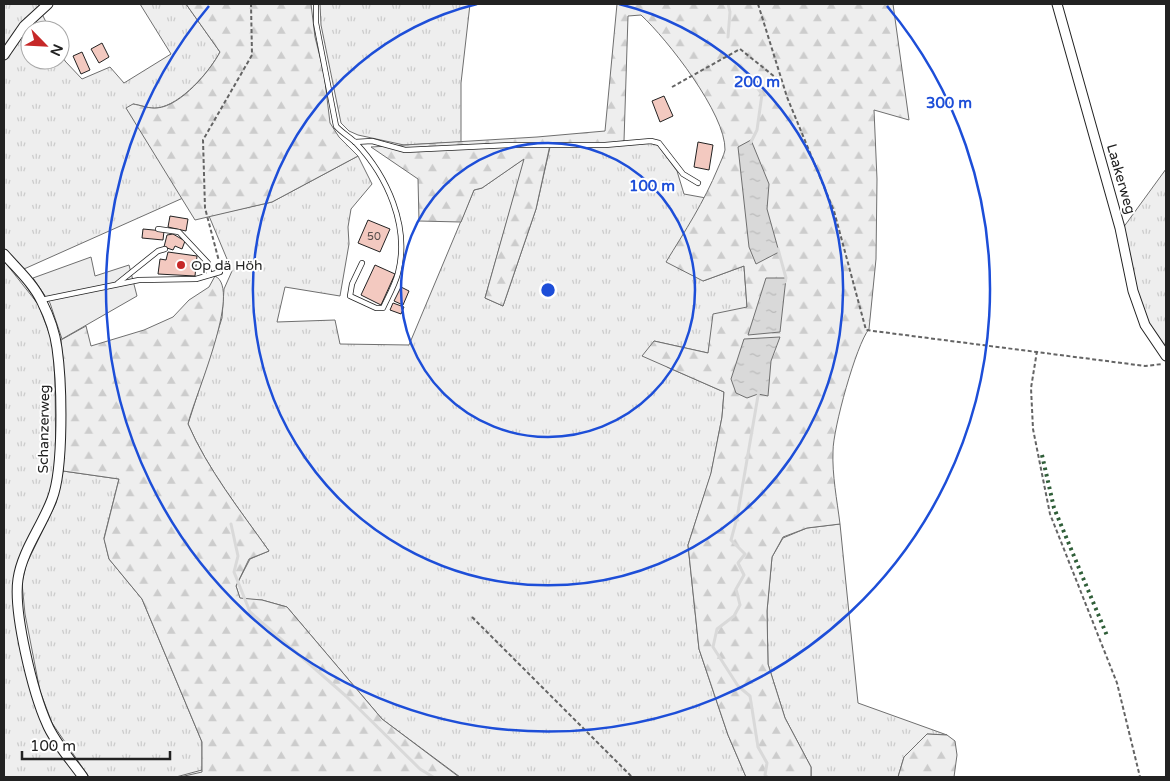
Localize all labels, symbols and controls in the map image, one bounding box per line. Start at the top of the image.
north arrow [20,20,70,70]
text: N [46,41,66,59]
text: 200 m [734,73,780,91]
text: 300 m [926,94,972,112]
street label: Laakerweg [1103,142,1139,216]
text: 100 m [629,177,675,195]
house number: 50 [367,230,381,243]
place label: Op dä Höh [191,257,262,274]
marker: Op dä Höh [175,259,187,271]
centre of rings [539,281,557,299]
street label: Schanzerweg [35,384,53,474]
scale bar [22,728,170,760]
text: 100 m [30,737,76,755]

